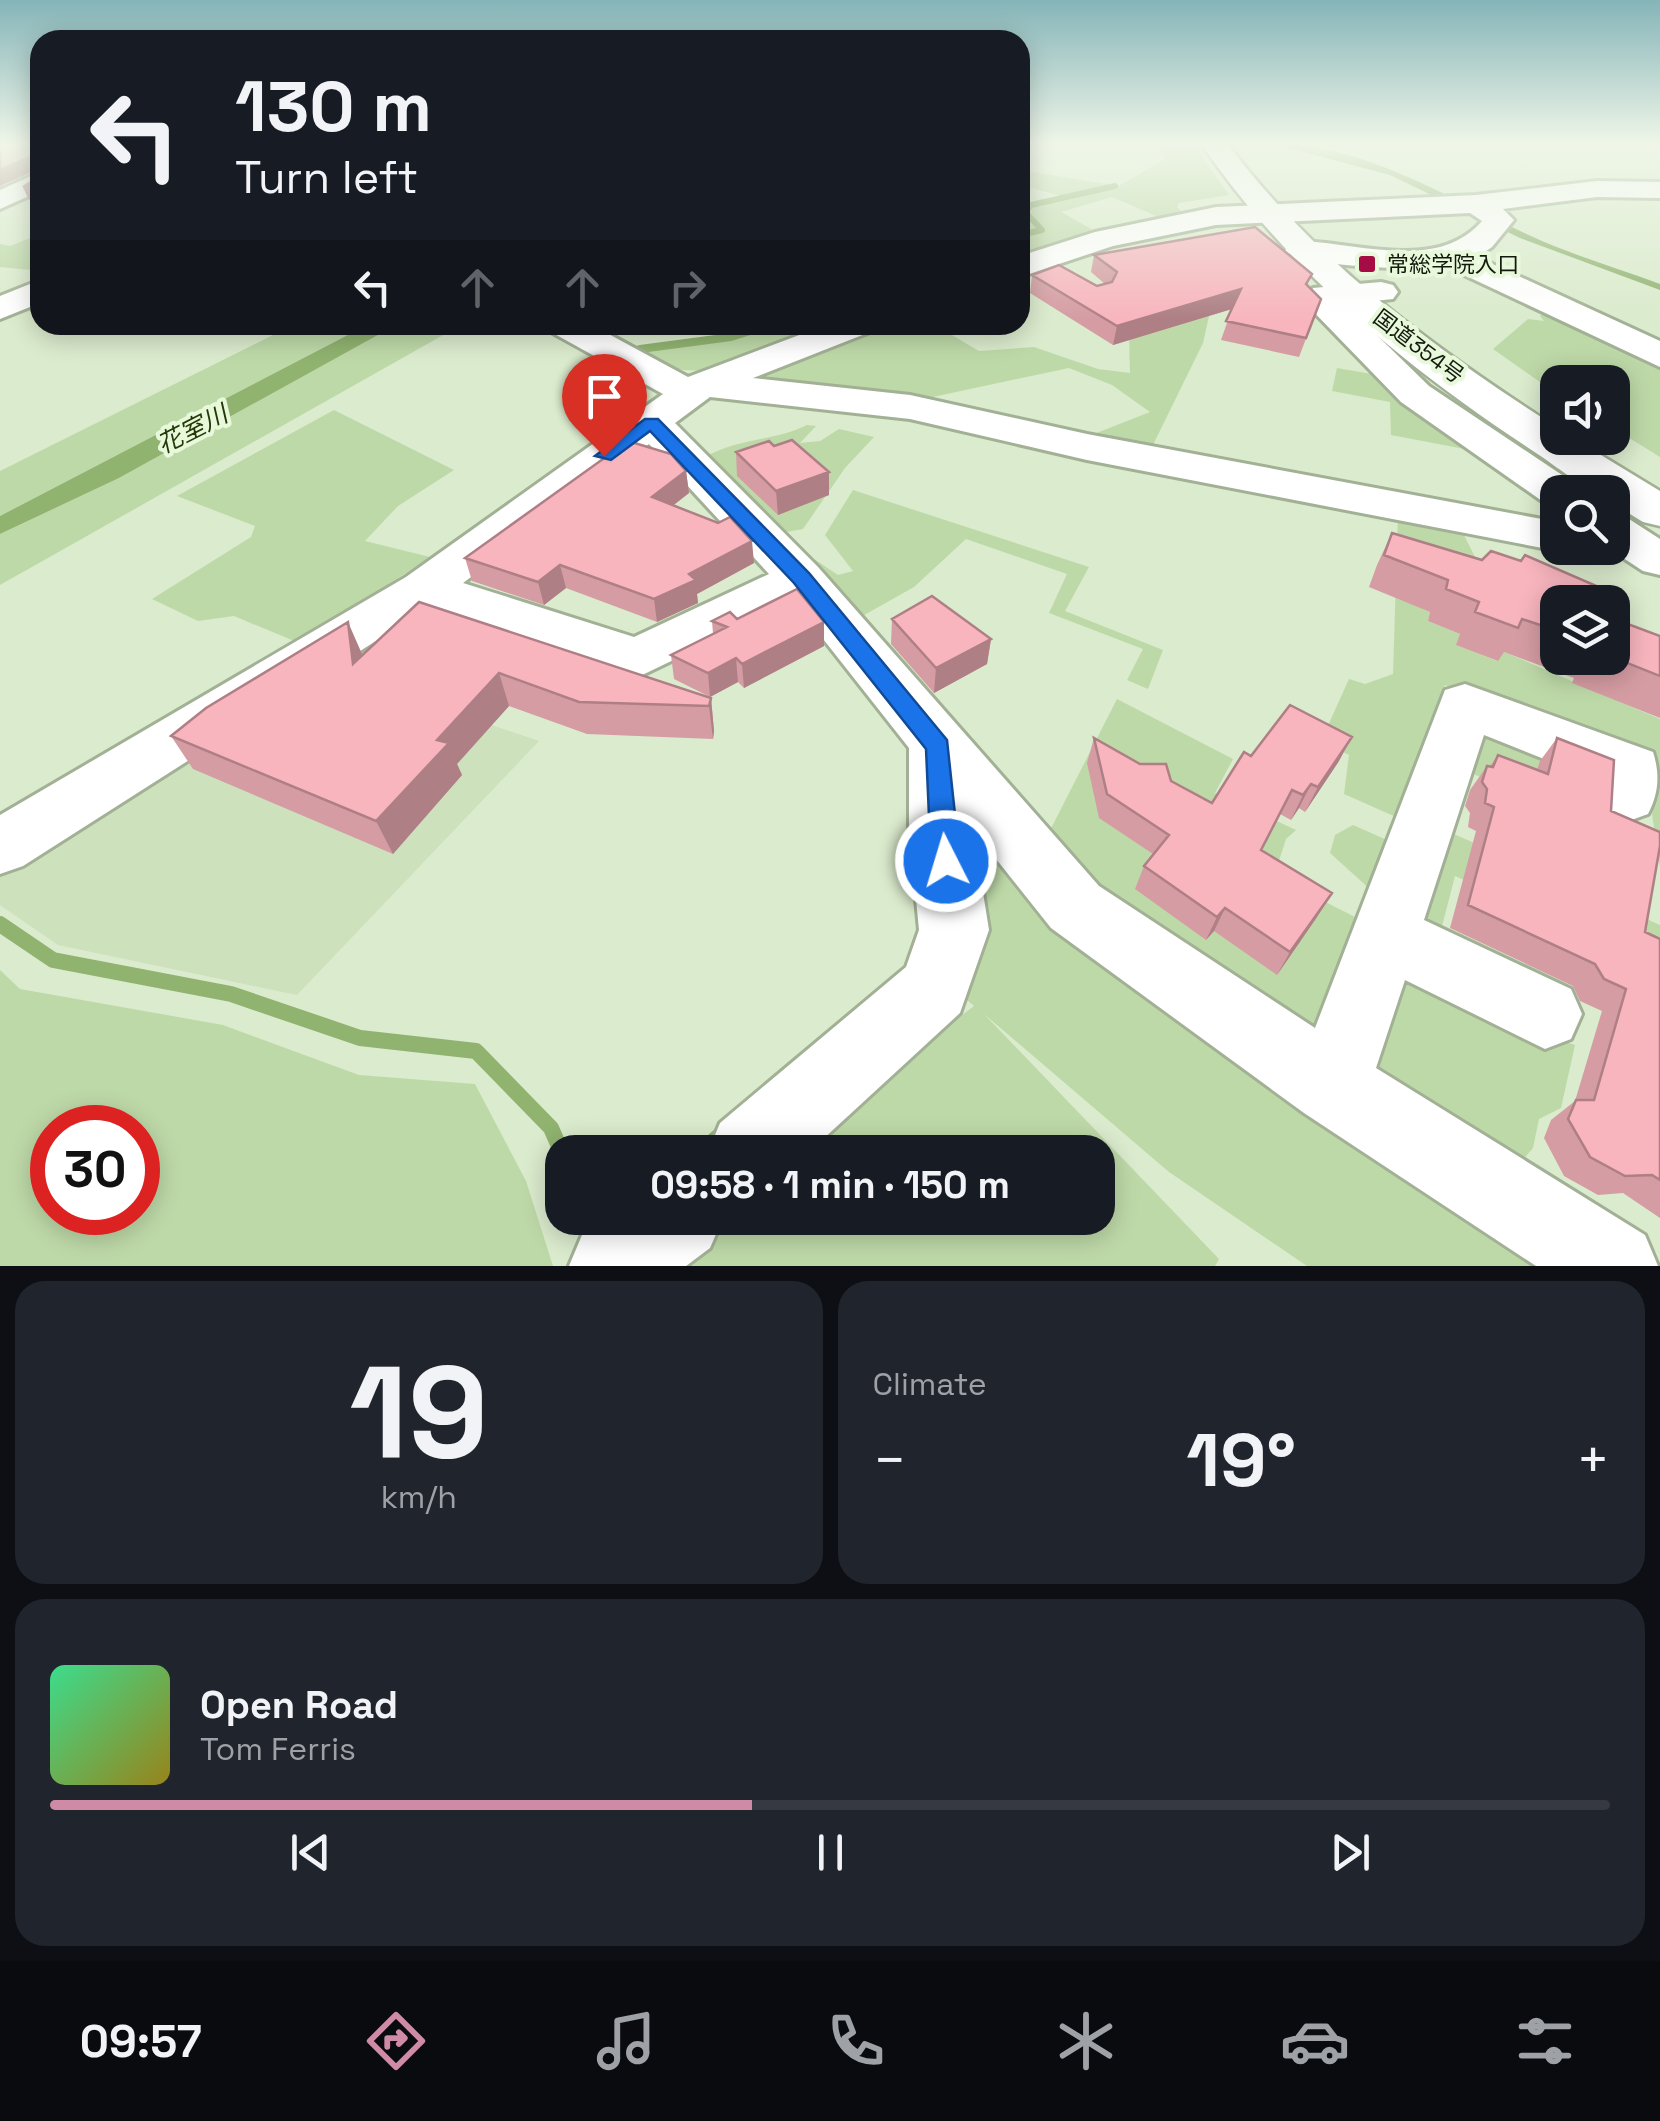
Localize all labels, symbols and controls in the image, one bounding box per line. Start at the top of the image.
text: 130 m [235,62,432,151]
icon: left [70,70,200,200]
text: Turn left [235,149,418,206]
place label: 常総学院入口 [1387,250,1519,278]
marker: 常総学院入口 [1356,253,1378,275]
icon: left [345,260,400,315]
icon: ahead [450,260,505,315]
icon: ahead [555,260,610,315]
icon: right [660,260,715,315]
street label: 国道354号 [1368,303,1470,389]
pin [562,354,647,457]
map controls [1540,365,1630,675]
button: sound [1540,365,1630,455]
icon: arrive [577,369,632,424]
water label: 花室川 [151,396,235,460]
button: search [1540,475,1630,565]
button: layers [1540,585,1630,675]
position arrow [894,809,998,913]
speed limit sign: 30 [30,1105,160,1235]
text: 09:58 · 1 min · 150 m [650,1161,1010,1209]
text: 19 [349,1329,488,1495]
text: Climate [873,1364,987,1404]
text: 19° [1186,1412,1296,1508]
text: − [873,1425,907,1495]
text: + [1576,1425,1610,1495]
text: km/h [381,1477,457,1517]
text: Open Road [200,1681,398,1729]
text: Tom Ferris [200,1729,356,1769]
icon: previous [283,1825,338,1880]
icon: pause [803,1825,858,1880]
icon: next [1323,1825,1378,1880]
icon: directions [361,2006,431,2076]
icon: music [591,2006,661,2076]
icon: phone [821,2006,891,2076]
icon: climate [1051,2006,1121,2076]
icon: car [1280,2006,1350,2076]
icon: filters [1510,2006,1580,2076]
text: 09:57 [80,2013,202,2070]

